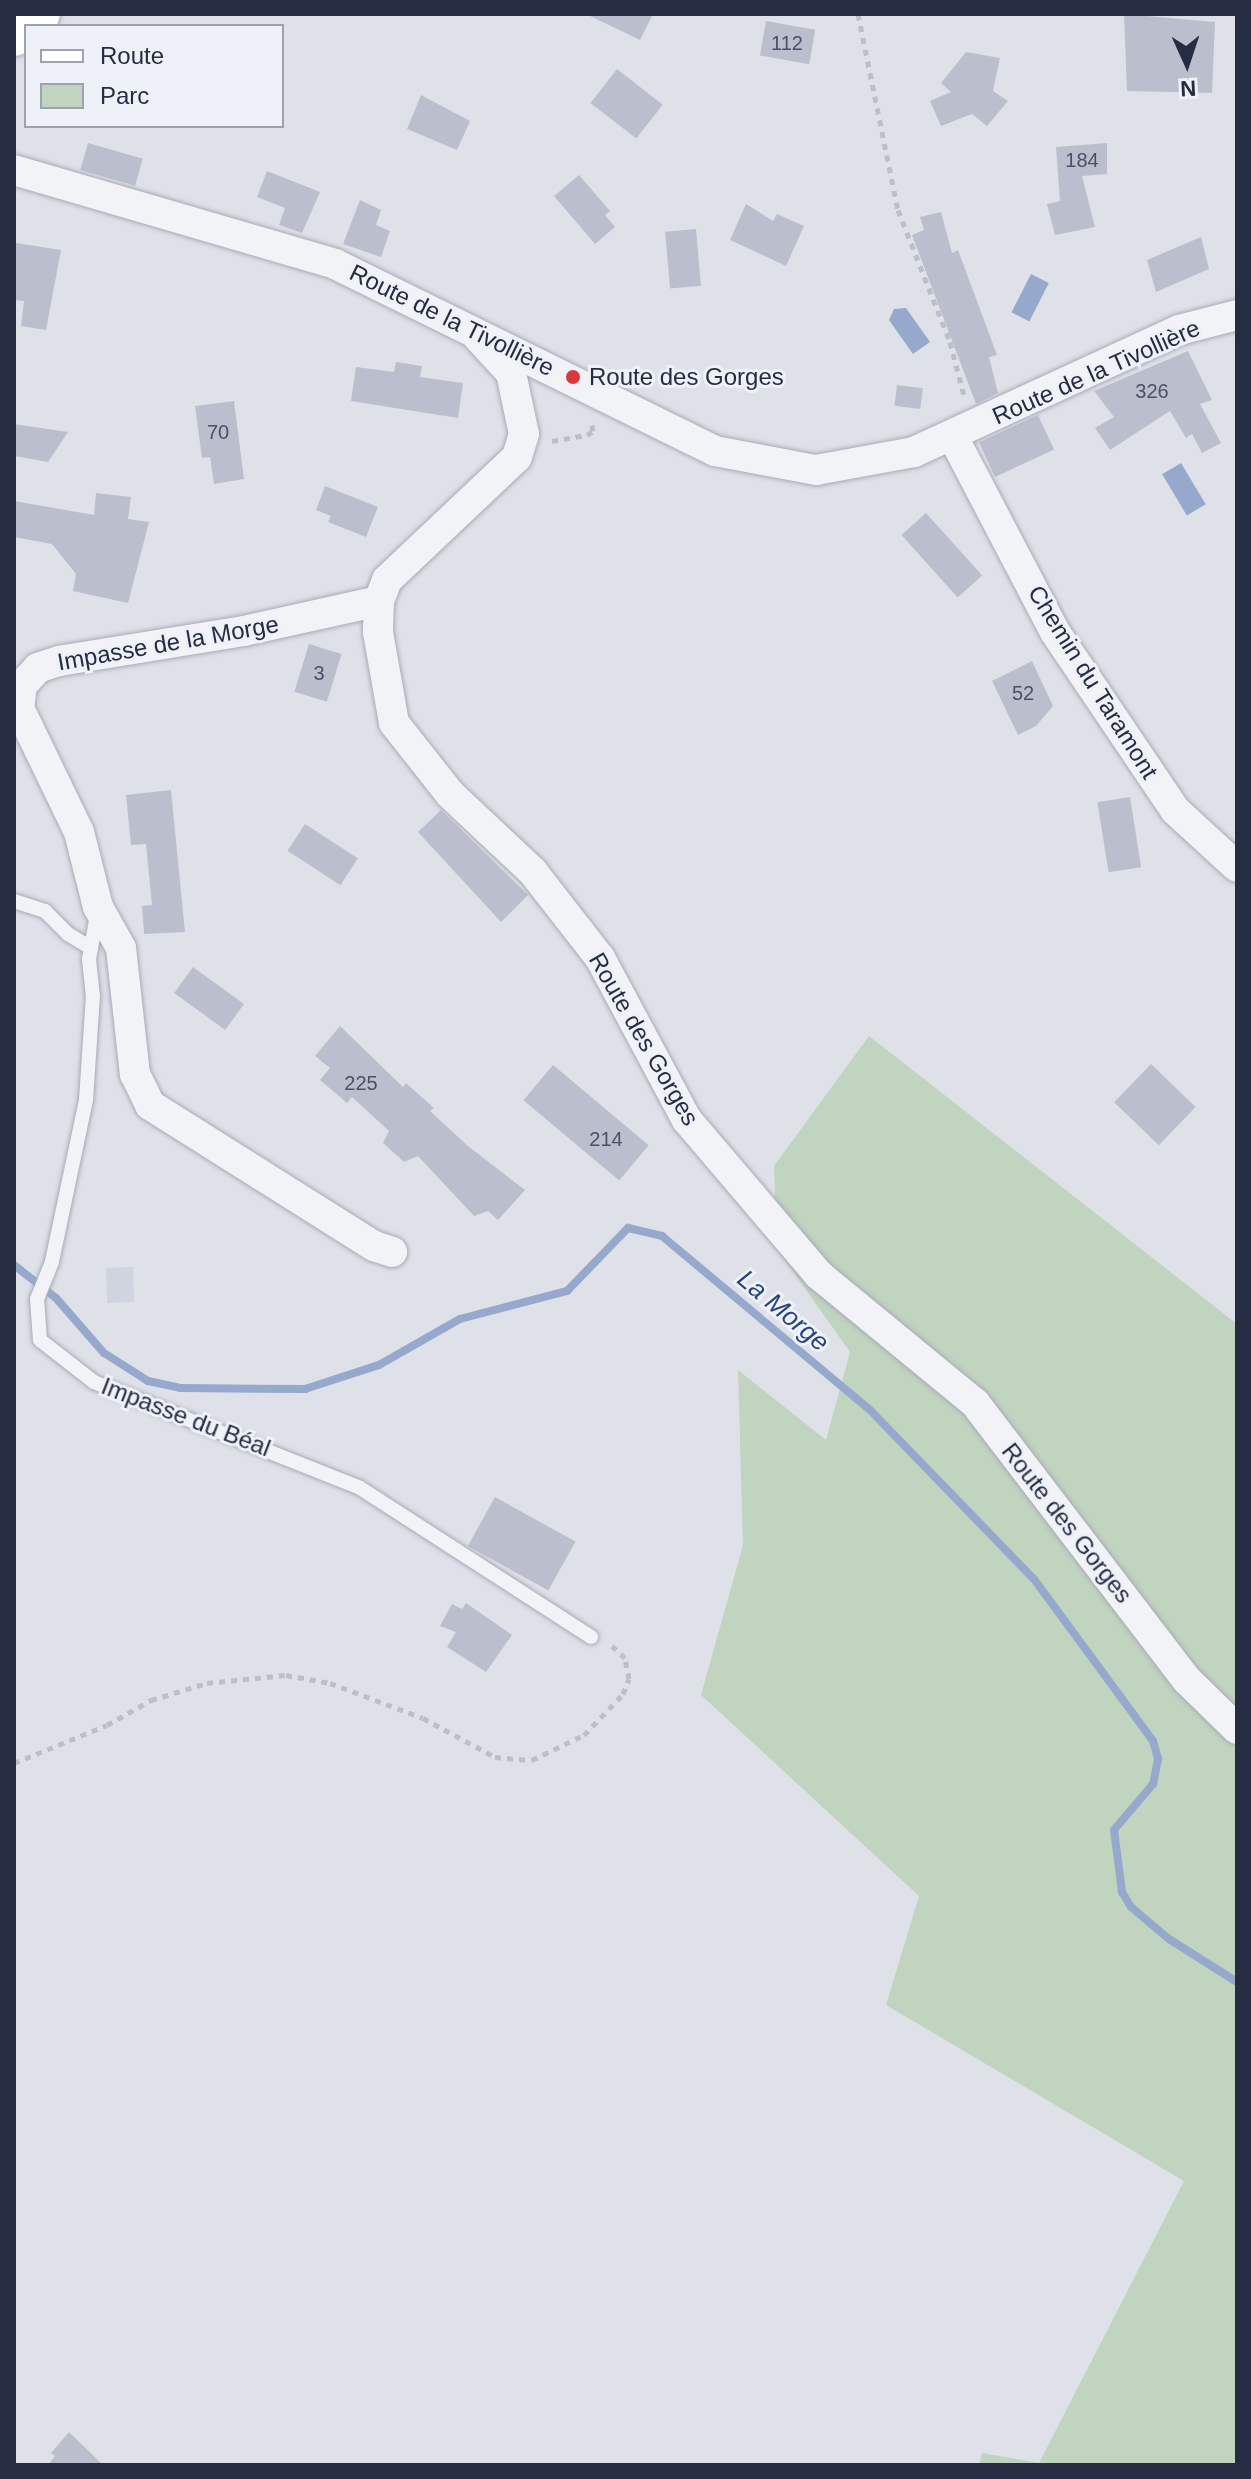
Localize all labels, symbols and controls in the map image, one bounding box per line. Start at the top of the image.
legend [24,24,284,128]
north arrow [1147,24,1227,104]
house number: 112 [771,31,803,55]
text: Route [100,42,164,69]
text: N [1180,76,1197,101]
text: Parc [100,82,149,109]
house number: 184 [1065,148,1099,172]
street label: Route de la Tivollière [345,258,559,382]
street label: Route de la Tivollière [988,313,1204,431]
place label: Route des Gorges [589,363,784,391]
marker: Route des Gorges [564,368,582,386]
house number: 326 [1135,379,1169,403]
house number: 70 [207,420,229,444]
street label: Chemin du Taramont [1022,580,1164,784]
street label: Impasse de la Morge [55,609,281,677]
house number: 3 [313,661,325,685]
house number: 52 [1012,681,1034,705]
street label: Route des Gorges [583,947,705,1131]
house number: 225 [344,1071,378,1095]
house number: 214 [589,1127,623,1151]
water label: La Morge [731,1264,835,1358]
street label: Impasse du Béal [97,1372,275,1462]
street label: Route des Gorges [996,1437,1138,1609]

